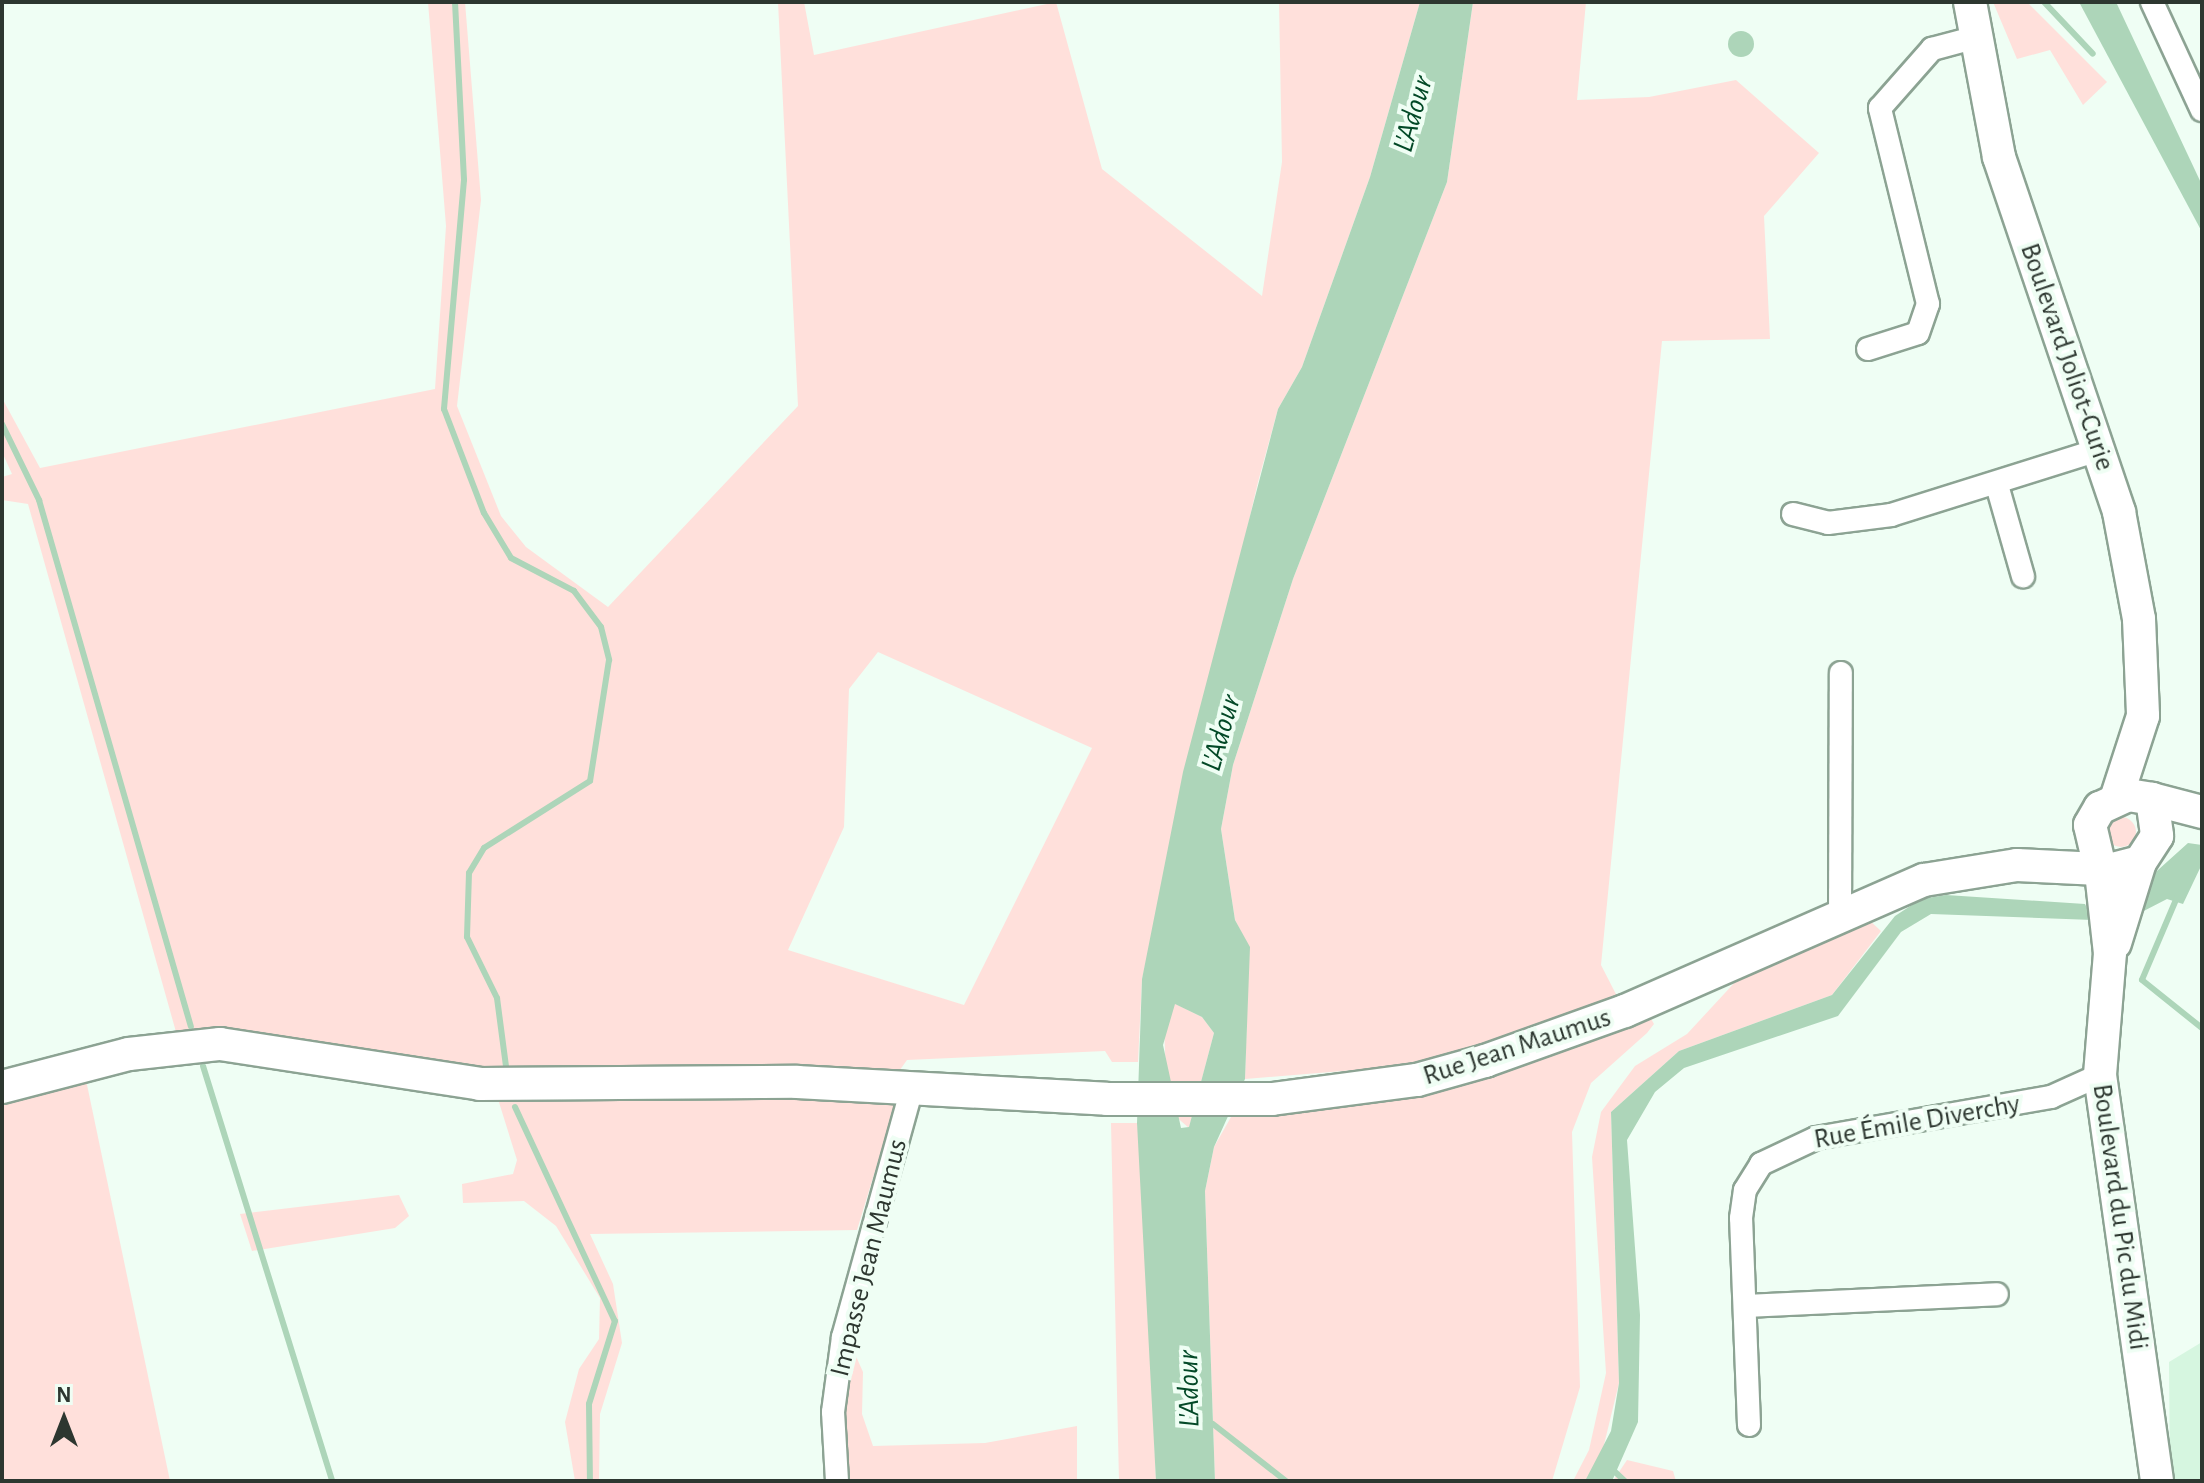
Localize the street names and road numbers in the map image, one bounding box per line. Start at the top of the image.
street label: Boulevard Joliot-Curie [2012,239,2122,475]
street label: Rue Jean Maumus [1419,1001,1615,1093]
street label: Boulevard du Pic du Midi [2085,1082,2155,1352]
street label: Rue Émile Diverchy [1811,1087,2023,1157]
street label: Impasse Jean Maumus [823,1136,915,1380]

